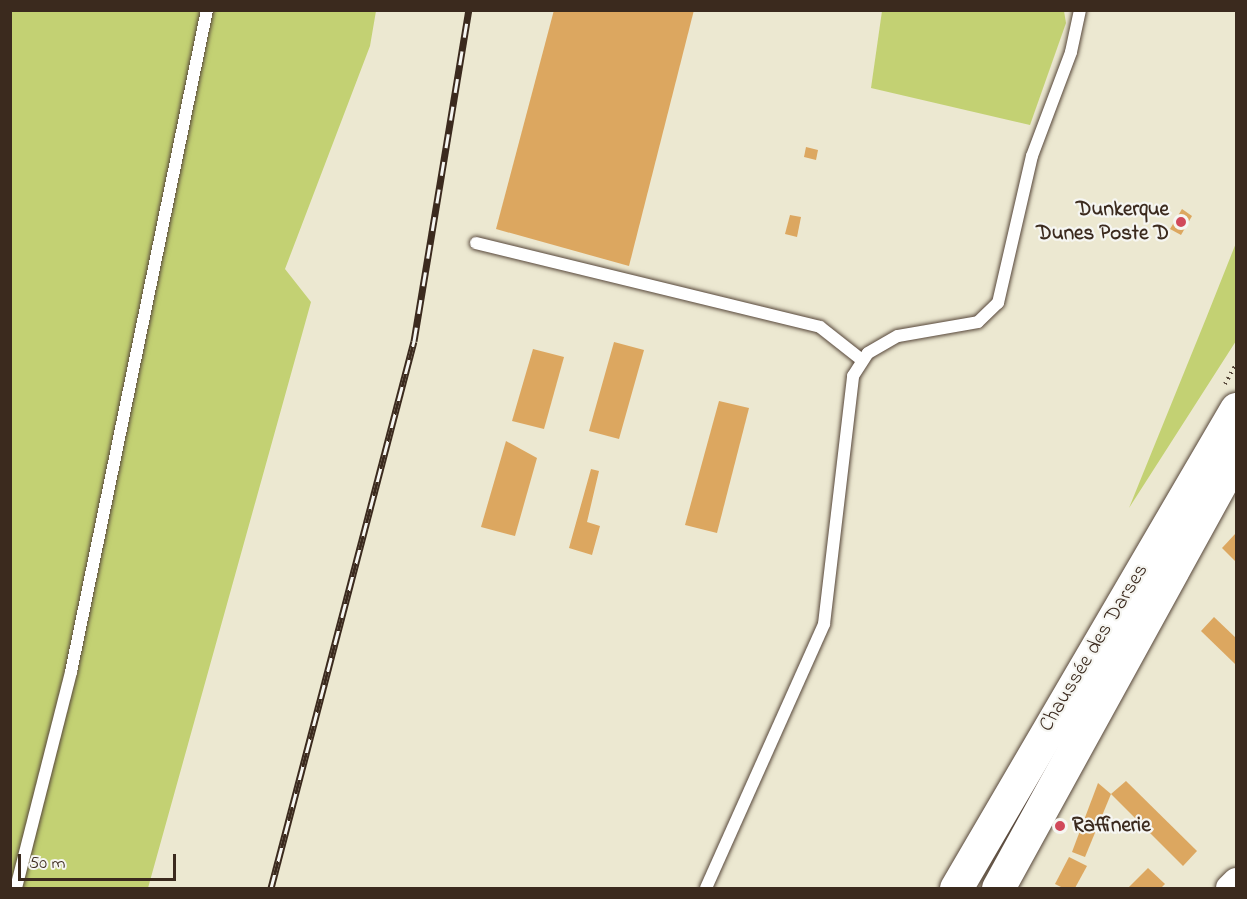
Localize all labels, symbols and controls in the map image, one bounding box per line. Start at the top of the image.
place label: Dunkerque Dunes Poste D [1036,197,1169,247]
marker: Dunkerque Dunes Poste D [1174,215,1188,229]
street label: Chaussée des Darses [1034,559,1154,737]
place label: Raffinerie [1072,813,1151,839]
marker: Raffinerie [1053,819,1067,833]
scale bar [21,842,178,880]
text: 50 m [29,851,66,877]

